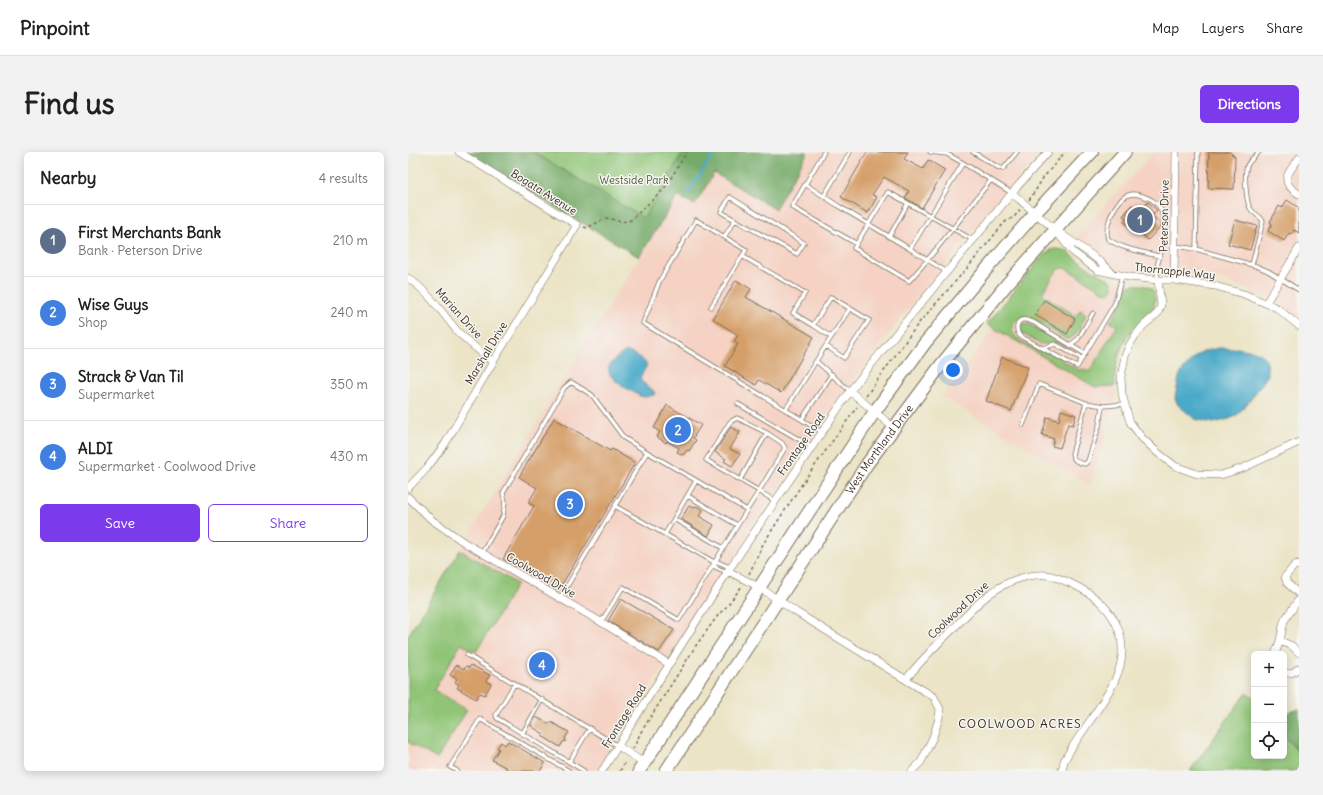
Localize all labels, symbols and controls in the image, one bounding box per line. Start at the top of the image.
text: Pinpoint [20,16,90,40]
text: Map [1152,19,1179,37]
text: Layers [1201,19,1244,37]
text: Share [1266,19,1303,37]
button: Directions [1200,85,1299,123]
text: Find us [24,86,115,122]
street label: Bogata Avenue [508,166,580,218]
text: Nearby [40,167,96,189]
text: 4 results [319,170,368,187]
park label: Westside Park [599,173,669,187]
street label: Peterson Drive [1156,180,1172,252]
pin: 1 [1127,205,1153,235]
text: First Merchants Bank [78,223,221,242]
text: 1 [50,232,56,249]
text: 210 m [333,232,368,249]
text: Bank · Peterson Drive [78,242,203,259]
street label: Thornapple Way [1134,260,1216,282]
street label: Marian Drive [433,285,485,341]
text: Wise Guys [78,295,148,314]
text: 2 [49,304,57,321]
text: 240 m [331,304,368,321]
text: Shop [78,314,107,331]
street label: Marshall Drive [462,319,510,387]
your location [943,360,963,380]
text: Strack & Van Til [78,367,184,386]
text: 3 [49,376,57,393]
text: 350 m [330,376,368,393]
text: Supermarket [78,386,155,403]
street label: West Morthland Drive [842,402,916,497]
street label: Frontage Road [774,410,828,478]
pin: 2 [665,415,691,445]
text: ALDI [78,439,113,458]
text: 4 [49,448,57,465]
text: 430 m [330,448,368,465]
text: Supermarket · Coolwood Drive [78,458,256,475]
pin: 3 [557,489,583,519]
button: Save [40,504,200,542]
button: Share [208,504,368,542]
street label: Coolwood Drive [504,549,578,601]
street label: Coolwood Drive [925,578,991,642]
pin: 4 [529,650,555,680]
map controls [1251,651,1287,759]
button: + [1251,651,1287,687]
street label: Frontage Road [599,681,650,751]
button: − [1251,687,1287,723]
district label: COOLWOOD ACRES [958,716,1082,731]
button: locate [1251,723,1287,759]

